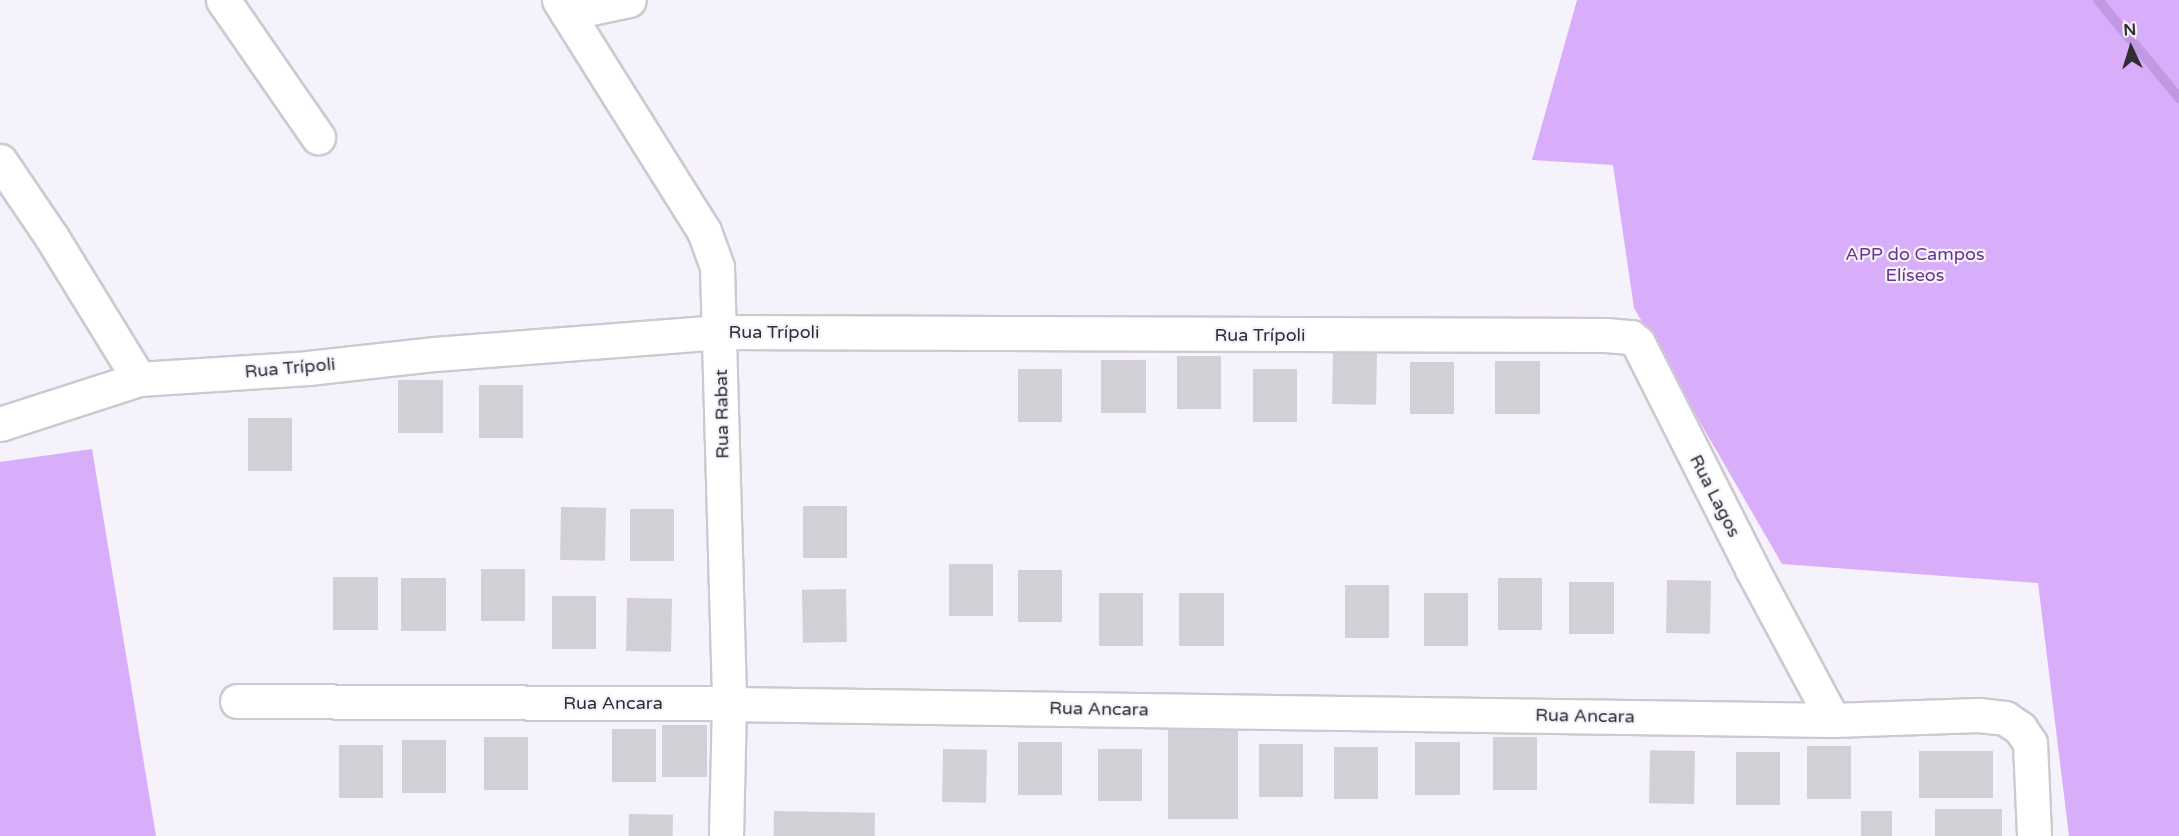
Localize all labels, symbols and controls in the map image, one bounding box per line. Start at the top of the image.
north arrow [2101,18,2161,78]
text: N [2123,20,2137,40]
park label: APP do Campos Elíseos [1845,244,1985,286]
street label: Rua Trípoli [728,321,820,343]
street label: Rua Trípoli [1214,324,1306,346]
street label: Rua Trípoli [244,353,336,383]
street label: Rua Rabat [710,369,734,459]
street label: Rua Lagos [1685,451,1745,541]
street label: Rua Ancara [563,692,663,714]
street label: Rua Ancara [1049,697,1149,721]
street label: Rua Ancara [1535,704,1635,728]

